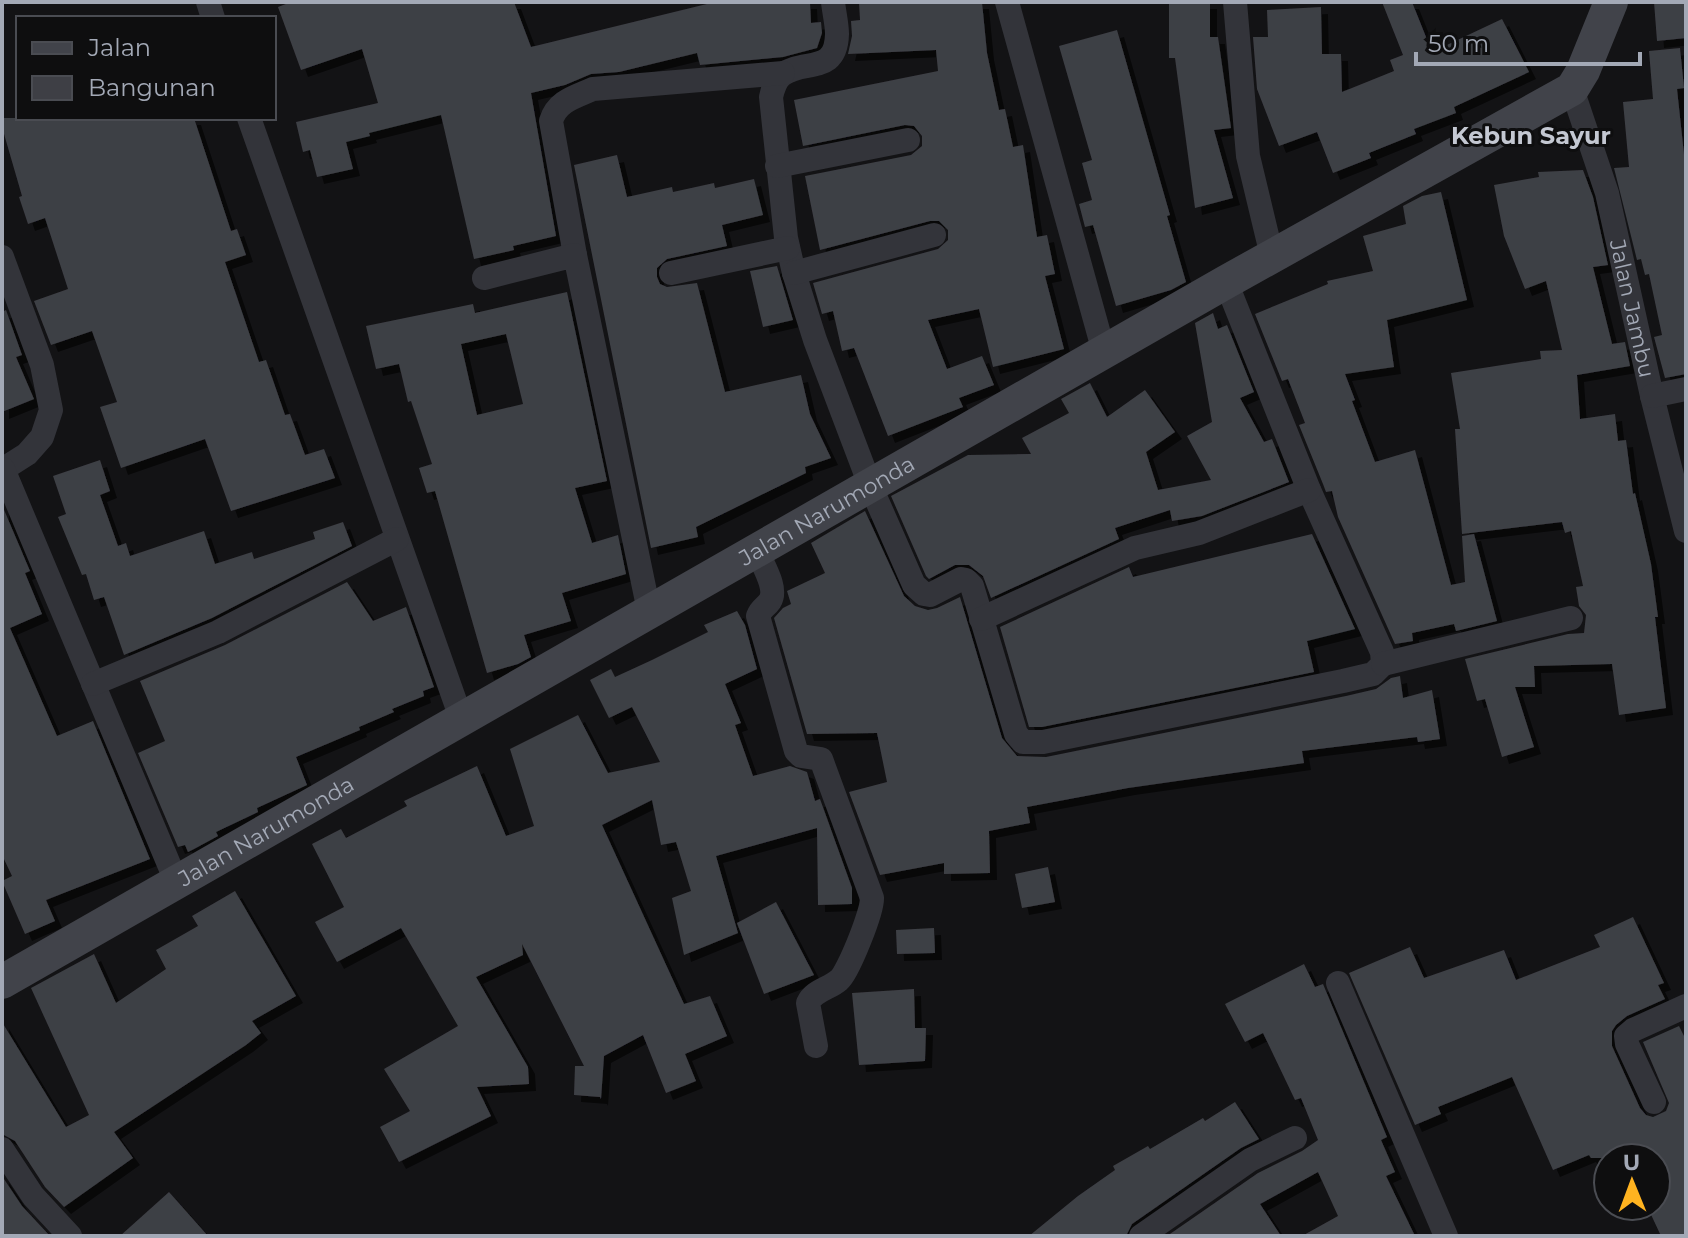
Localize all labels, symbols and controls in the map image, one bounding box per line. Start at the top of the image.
legend [16,16,276,120]
scale bar [1416,16,1640,66]
text: 50 m [1428,29,1489,58]
text: Jalan [87,33,151,62]
text: Bangunan [88,73,216,102]
district label: Kebun Sayur [1451,121,1611,150]
street label: Jalan Jambu [1604,236,1661,380]
street label: Jalan Narumonda [733,450,919,572]
street label: Jalan Narumonda [172,770,359,892]
north arrow [1592,1142,1672,1222]
text: U [1623,1149,1641,1176]

